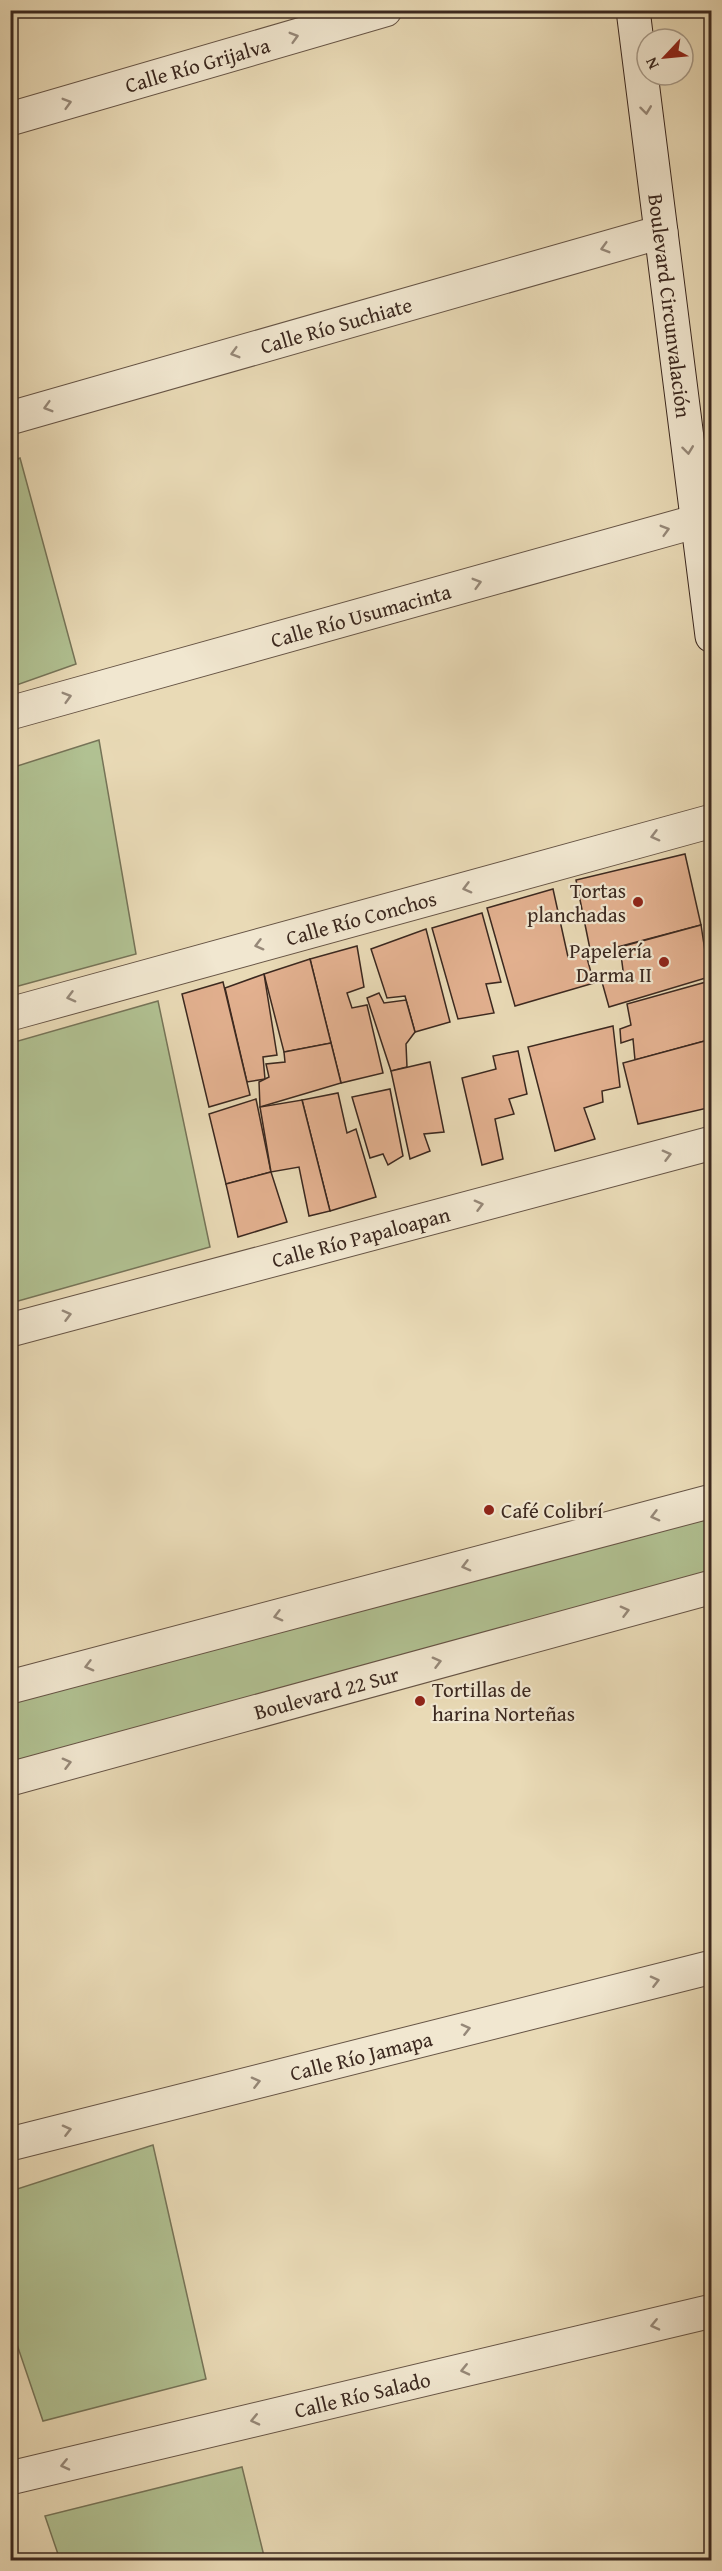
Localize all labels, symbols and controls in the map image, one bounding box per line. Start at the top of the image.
north arrow [635,27,695,87]
street label: Calle Río Grijalva [121,29,273,100]
one-way arrow [288,32,299,44]
text: N [638,53,665,74]
one-way arrow [62,97,72,110]
one-way arrow [639,106,651,115]
street label: Boulevard Circunvalación [641,192,700,420]
one-way arrow [600,241,610,253]
street label: Calle Río Suchiate [256,288,416,361]
one-way arrow [230,346,240,359]
one-way arrow [43,400,54,412]
one-way arrow [681,445,694,454]
one-way arrow [660,525,670,538]
street label: Calle Río Usumacinta [267,575,454,655]
one-way arrow [471,578,482,590]
one-way arrow [61,692,72,704]
one-way arrow [650,829,660,842]
place label: Tortas planchadas [527,875,626,930]
one-way arrow [462,881,473,893]
street label: Calle Río Conchos [282,882,440,953]
marker: Tortas planchadas [631,895,645,909]
place label: Papelería Darma II [569,935,652,990]
one-way arrow [254,938,264,951]
marker: Papelería Darma II [657,955,671,969]
one-way arrow [66,990,77,1002]
one-way arrow [662,1150,672,1163]
street label: Calle Río Papaloapan [268,1198,453,1275]
one-way arrow [474,1200,484,1213]
one-way arrow [61,1310,72,1322]
place label: Café Colibrí [501,1495,604,1526]
marker: Café Colibrí [482,1503,496,1517]
one-way arrow [650,1509,660,1522]
one-way arrow [462,1559,472,1572]
one-way arrow [620,1605,630,1618]
one-way arrow [273,1609,284,1621]
one-way arrow [431,1657,442,1669]
street label: Boulevard 22 Sur [250,1658,403,1727]
one-way arrow [85,1659,95,1671]
place label: Tortillas de harina Norteñas [432,1674,575,1729]
marker: Tortillas de harina Norteñas [413,1694,427,1708]
one-way arrow [61,1758,72,1770]
one-way arrow [650,1976,660,1989]
street label: Calle Río Jamapa [286,2023,436,2088]
one-way arrow [460,2024,471,2036]
one-way arrow [250,2077,261,2089]
one-way arrow [62,2124,72,2137]
one-way arrow [650,2317,660,2330]
one-way arrow [460,2362,470,2375]
street label: Calle Río Salado [291,2363,433,2425]
one-way arrow [250,2412,260,2425]
one-way arrow [60,2457,70,2470]

